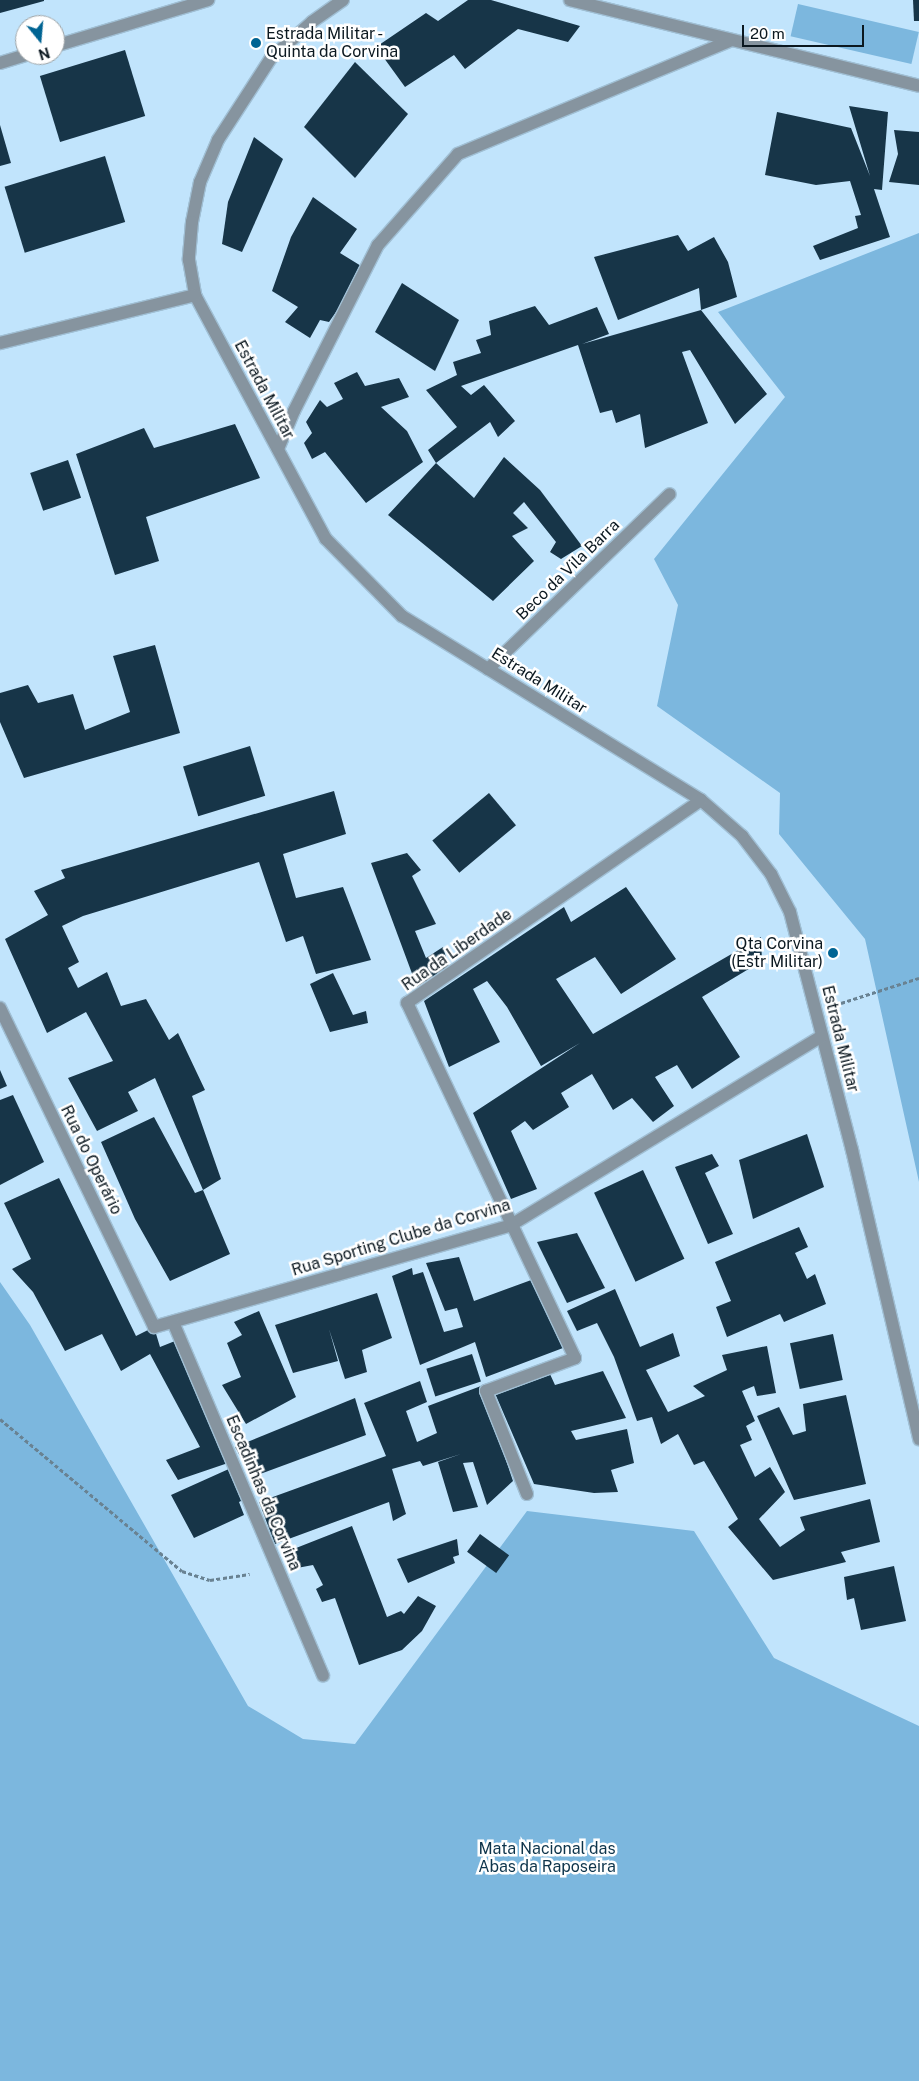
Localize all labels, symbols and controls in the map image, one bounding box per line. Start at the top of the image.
north arrow [15,15,65,65]
scale bar [744,15,866,47]
place label: Estrada Militar - Quinta da Corvina [266,24,398,62]
text: 20 m [750,25,785,42]
marker: Estrada Militar - Quinta da Corvina [250,37,262,49]
text: N [37,44,52,63]
street label: Estrada Militar [230,337,298,443]
street label: Beco da Vila Barra [512,516,624,624]
street label: Estrada Militar [488,644,590,718]
street label: Rua da Liberdade [398,905,516,995]
place label: Qta Corvina (Estr Militar) [731,934,823,972]
marker: Qta Corvina (Estr Militar) [827,947,839,959]
street label: Estrada Militar [817,984,863,1094]
street label: Rua do Operário [56,1102,126,1218]
street label: Rua Sporting Clube da Corvina [289,1196,513,1280]
street label: Escadinhas da Corvina [222,1412,304,1574]
park label: Mata Nacional das Abas da Raposeira [478,1839,616,1877]

